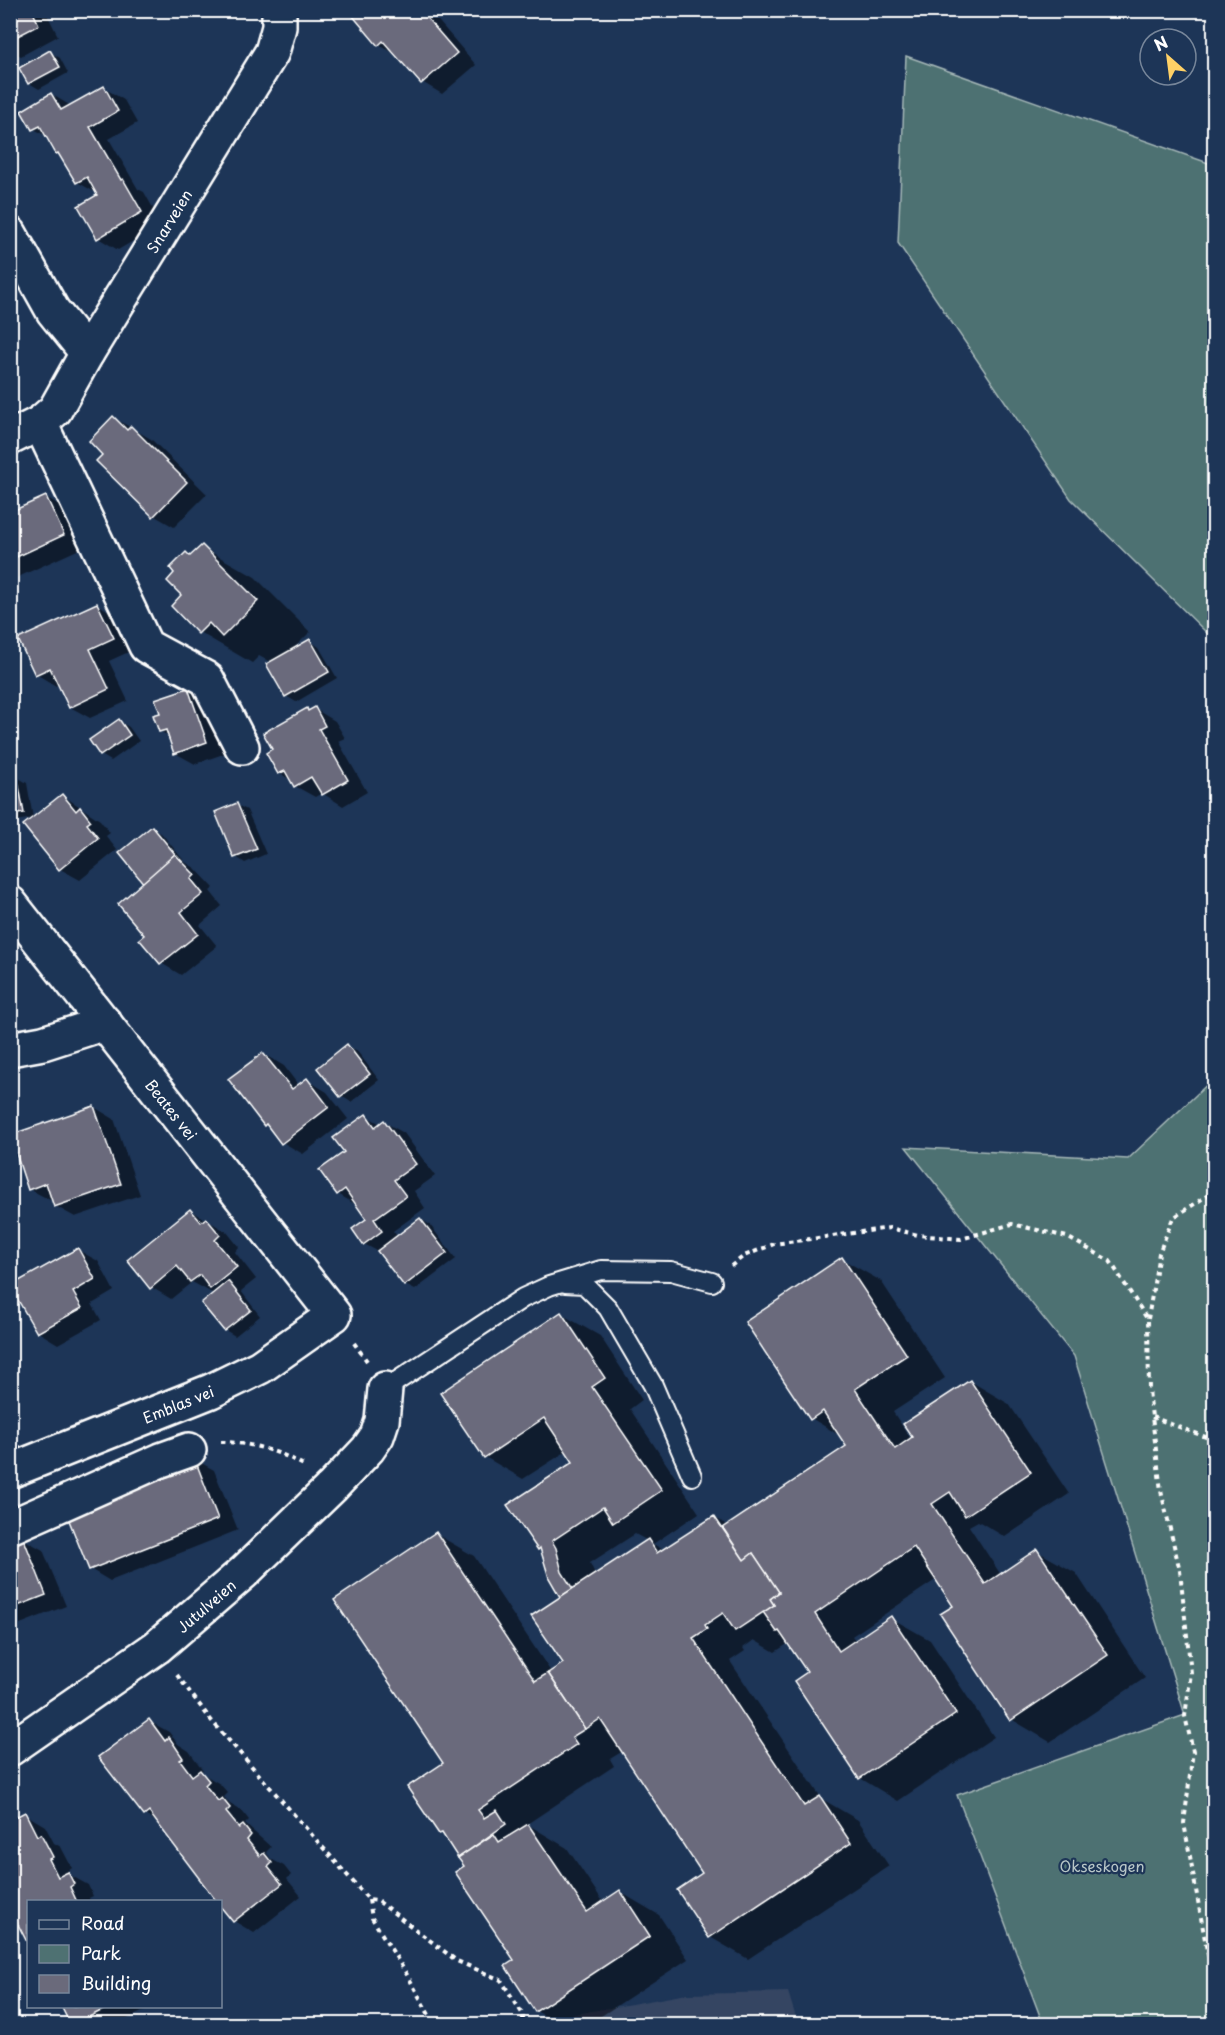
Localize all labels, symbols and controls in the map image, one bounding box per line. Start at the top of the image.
north arrow [1138,27,1198,87]
text: N [1149,29,1172,56]
street label: Snarveien [140,184,197,257]
street label: Beates vei [141,1074,203,1144]
street label: Emblas vei [139,1379,217,1429]
street label: Jutulveien [171,1573,240,1637]
park label: Okseskogen [1060,1854,1144,1877]
legend [27,1900,222,2008]
text: Road [81,1909,125,1936]
text: Park [81,1939,121,1966]
text: Building [81,1969,151,1996]

